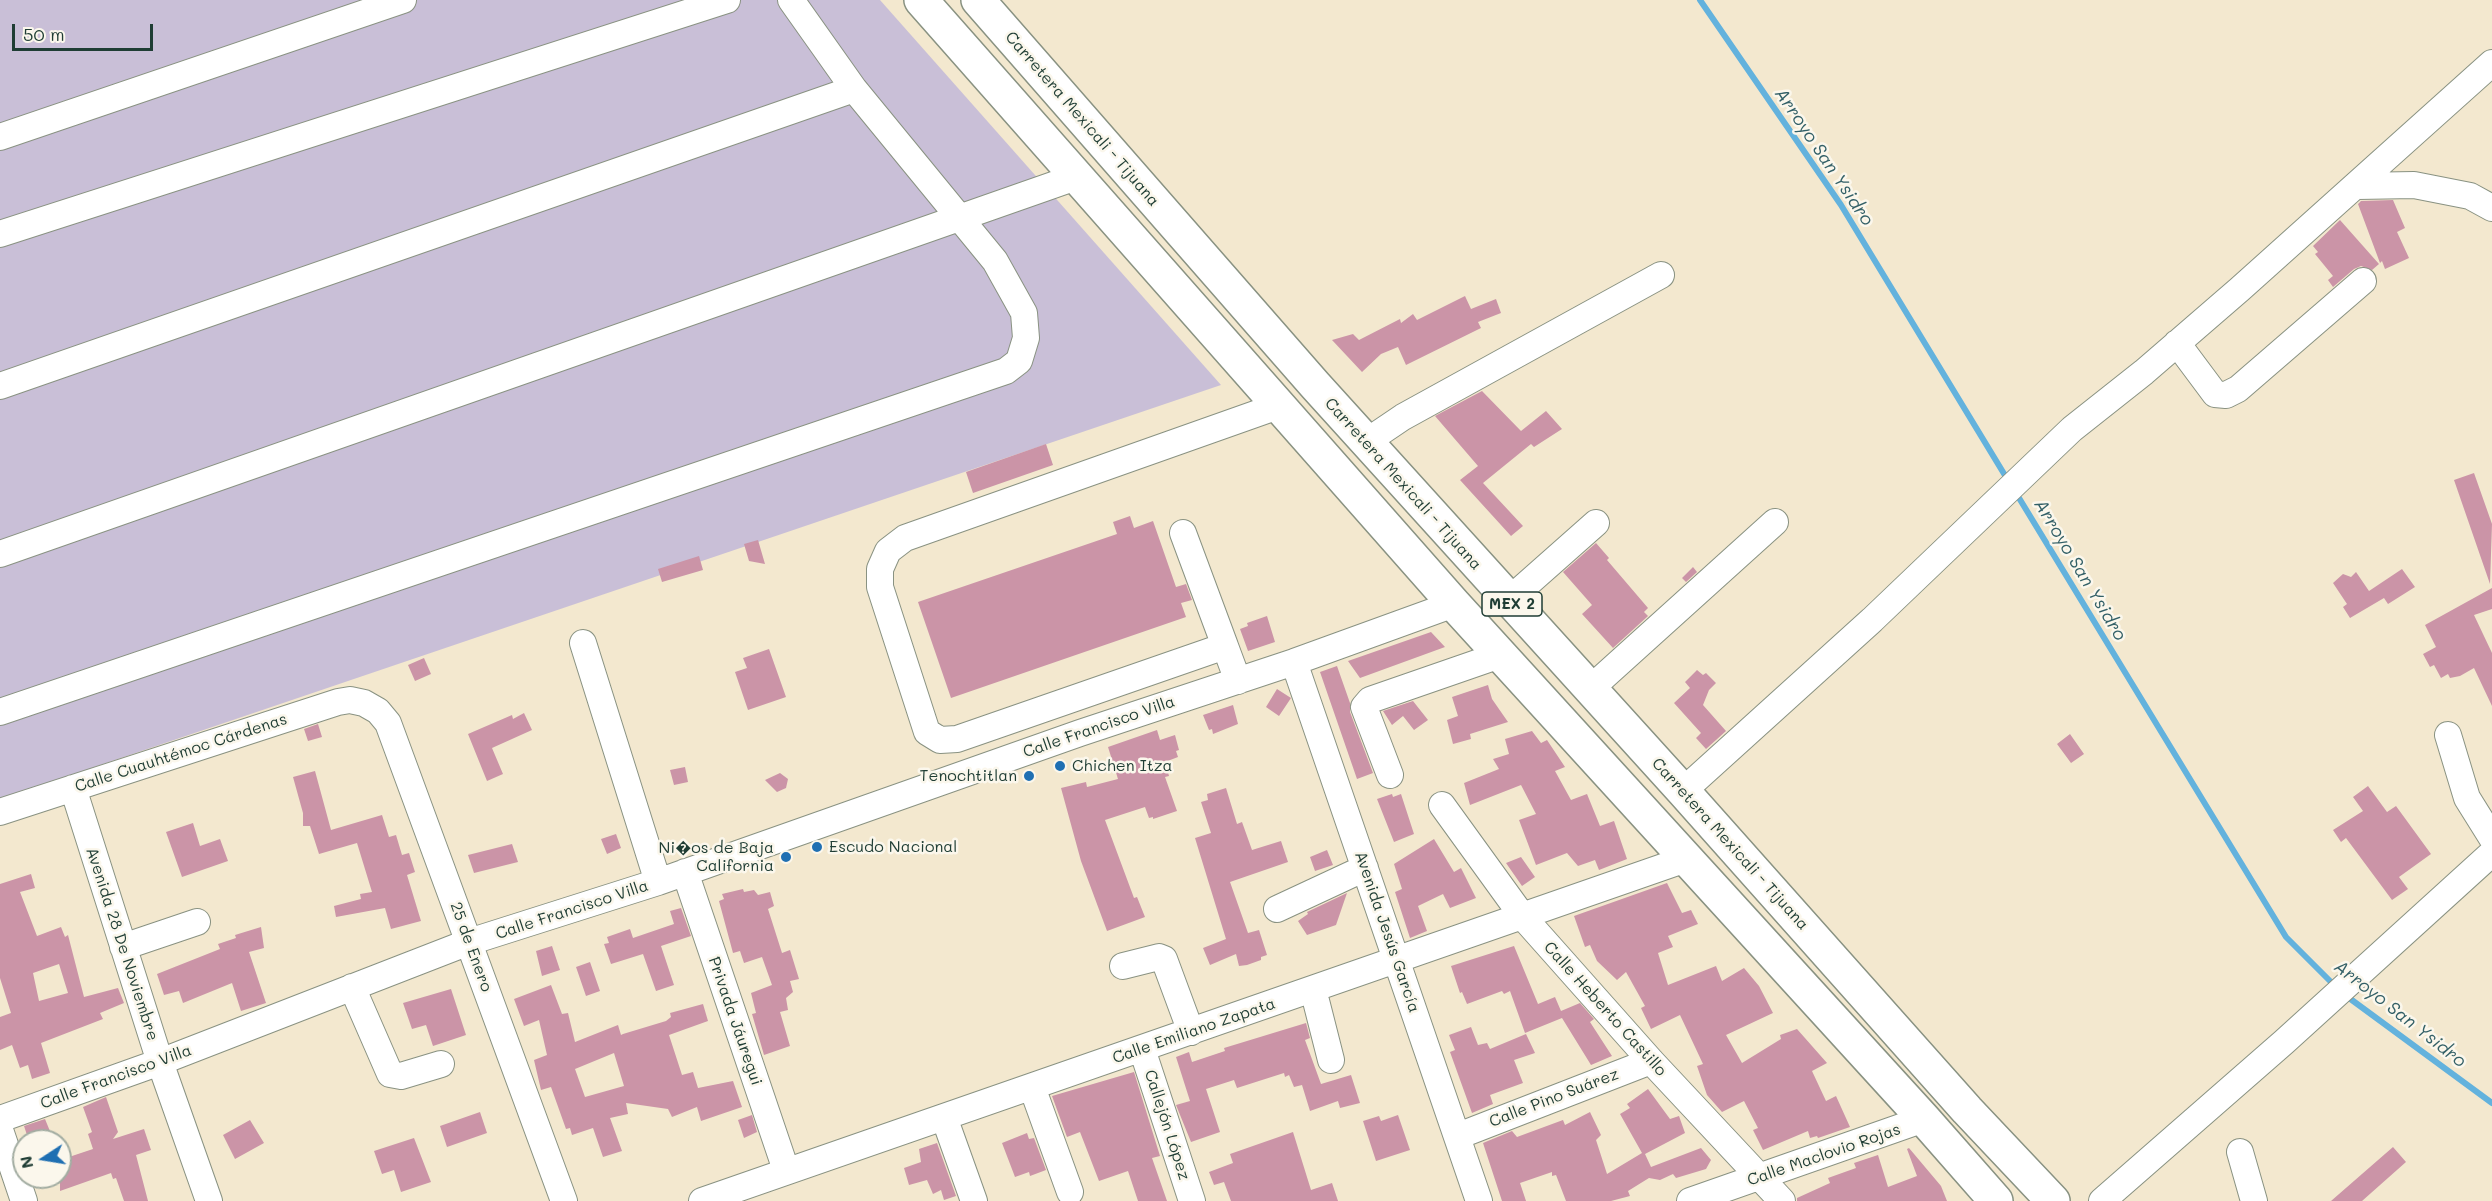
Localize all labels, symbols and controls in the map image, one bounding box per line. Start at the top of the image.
scale bar [15,12,156,50]
text: 50 m [23,22,65,46]
street label: Carretera Mexicali - Tijuana [1001,28,1163,210]
water label: Arroyo San Ysidro [1770,84,1878,230]
street label: Carretera Mexicali - Tijuana [1321,394,1485,574]
water label: Arroyo San Ysidro [2029,495,2131,645]
road number: MEX 2 [1482,592,1542,616]
street label: Calle Francisco Villa [1020,692,1178,762]
street label: Calle Cuauhtémoc Cárdenas [72,710,290,796]
street label: Carretera Mexicali - Tijuana [1648,754,1812,934]
place label: Chichen Itza [1072,756,1173,776]
marker: Chichen Itza [1053,759,1067,773]
place label: Tenochtitlan [920,766,1017,786]
marker: Tenochtitlan [1022,769,1036,783]
place label: Escudo Nacional [829,837,957,857]
place label: Ni�os de Baja California [658,838,774,876]
marker: Escudo Nacional [810,840,824,854]
street label: Avenida 28 De Noviembre [82,845,162,1043]
street label: Avenida Jesús García [1350,849,1424,1015]
marker: Ni�os de Baja California [779,850,793,864]
street label: Calle Francisco Villa [493,876,651,944]
street label: 25 de Enero [446,900,496,994]
street label: Calle Heberto Castillo [1540,938,1670,1080]
street label: Privada Jáuregui [704,954,766,1088]
water label: Arroyo San Ysidro [2330,956,2470,1072]
street label: Calle Emiliano Zapata [1110,994,1278,1068]
street label: Calle Francisco Villa [38,1041,194,1113]
street label: Calle Pino Suárez [1487,1064,1621,1132]
street label: Callejón López [1140,1067,1194,1183]
street label: Calle Maclovio Rojas [1745,1120,1903,1190]
north arrow [12,1129,72,1189]
text: N [14,1154,37,1171]

